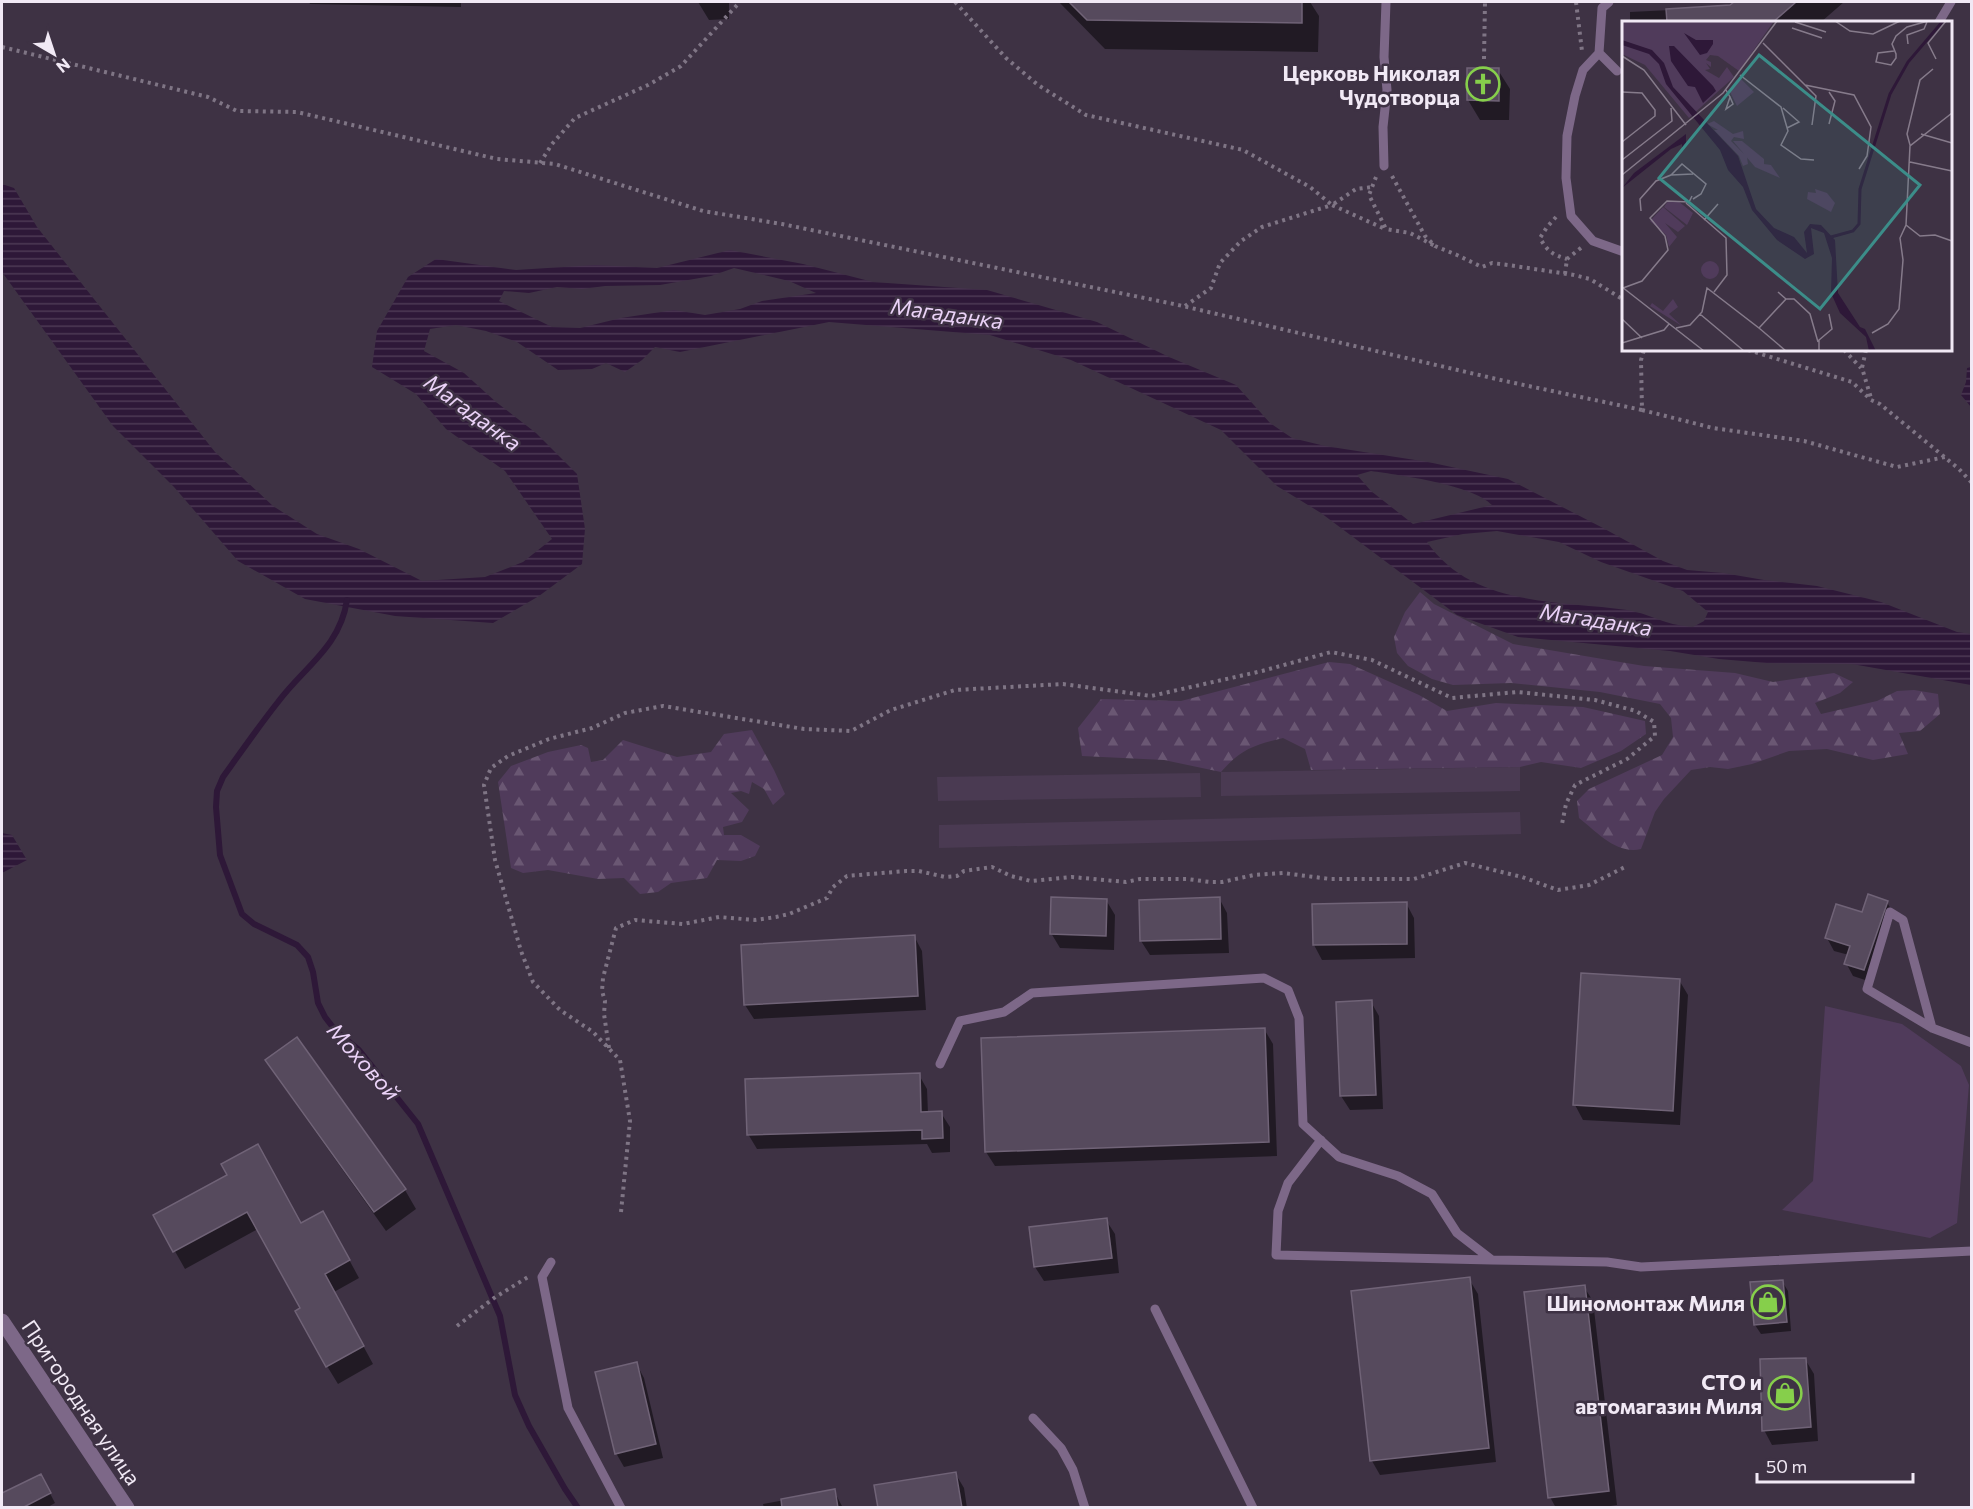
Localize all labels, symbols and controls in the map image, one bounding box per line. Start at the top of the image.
inset map [1622,21,1952,351]
north arrow [24,24,84,84]
text: N [53,55,74,77]
place label: Церковь Николая Чудотворца [1283,60,1460,109]
church icon: Церковь Николая Чудотворца [1465,66,1501,102]
water label: Магаданка [889,292,1005,334]
water label: Магаданка [419,368,527,456]
water label: Магаданка [1538,597,1654,641]
water label: Моховой [322,1016,406,1106]
shop icon: Шиномонтаж Миля [1750,1284,1786,1320]
place label: Шиномонтаж Миля [1546,1290,1745,1315]
street label: Пригородная улица [17,1315,147,1489]
place label: СТО и автомагазин Миля [1575,1369,1762,1418]
shop icon: СТО и автомагазин Миля [1767,1375,1803,1411]
scale bar [1757,1446,1913,1484]
text: 50 m [1766,1455,1807,1477]

